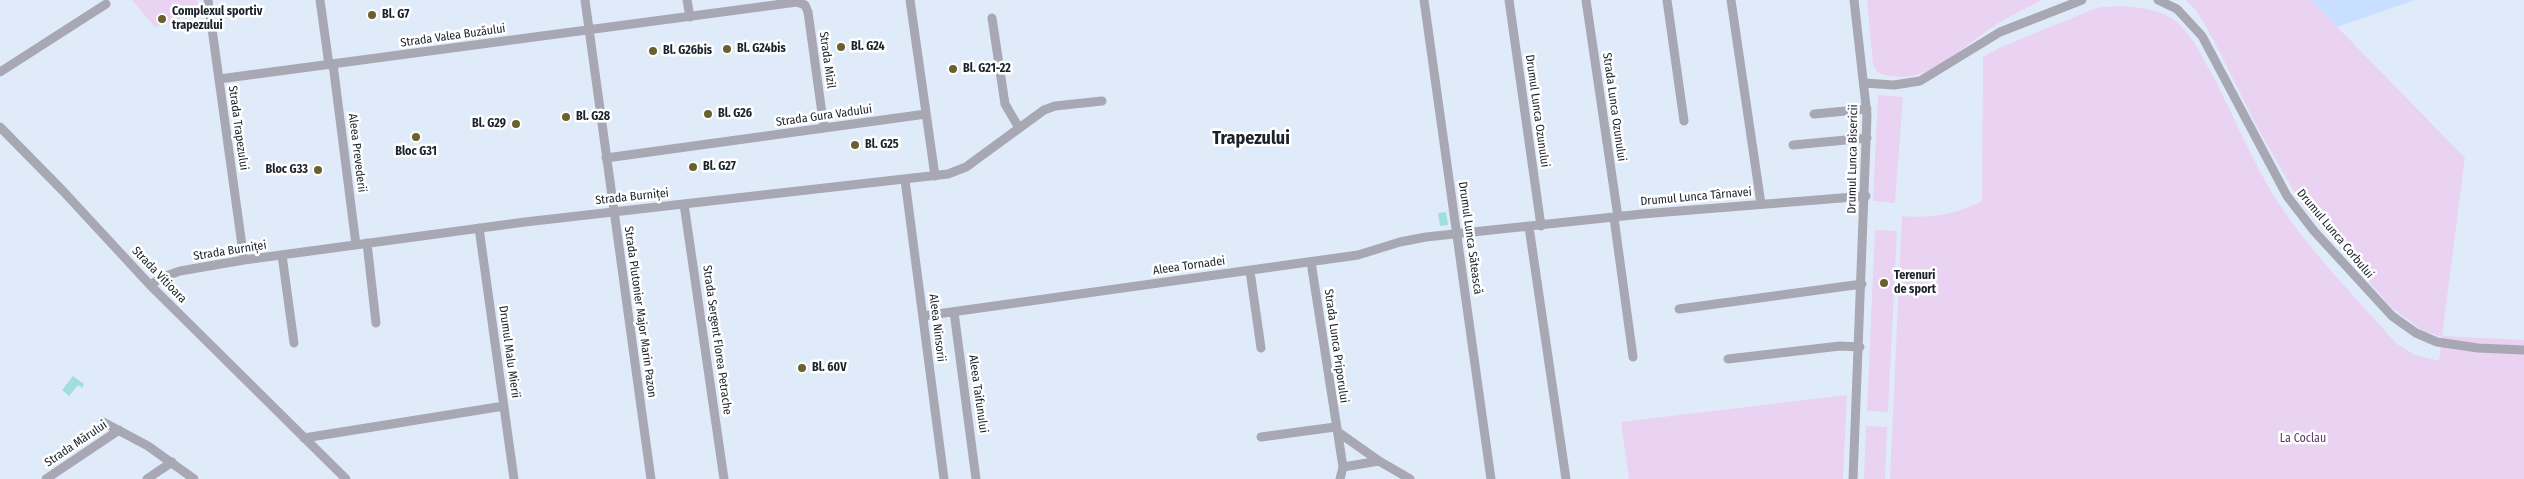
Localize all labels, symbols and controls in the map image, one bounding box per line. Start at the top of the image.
place label: Complexul sportiv trapezului [172,5,262,33]
place label: Bl. G7 [382,8,409,22]
marker: Bl. G7 [366,9,378,21]
marker: Complexul sportiv trapezului [156,13,168,25]
street label: Strada Valea Buzăului [400,22,506,50]
street label: Strada Mizil [816,31,838,89]
place label: Bl. G24 [851,40,885,54]
marker: Bl. G24 [835,41,847,53]
place label: Bl. G24bis [737,42,786,56]
marker: Bl. G24bis [721,43,733,55]
place label: Bl. G26bis [663,44,712,58]
marker: Bl. G26bis [647,45,659,57]
street label: Strada Lunca Ozunului [1599,52,1629,162]
street label: Drumul Lunca Ozunului [1522,54,1552,168]
place label: Bl. G21-22 [963,62,1011,76]
marker: Bl. G21-22 [947,63,959,75]
street label: Strada Trapezului [225,85,251,171]
street label: Strada Gura Vadului [775,102,873,130]
street label: Drumul Lunca Bisericii [1845,104,1861,214]
place label: Bl. G26 [718,107,752,121]
marker: Bl. G26 [702,108,714,120]
place label: Bl. G28 [576,110,610,124]
marker: Bl. G28 [560,111,572,123]
street label: Aleea Prevederii [345,113,369,193]
place label: Bl. G29 [472,117,506,131]
marker: Bl. G29 [510,118,522,130]
district label: Trapezului [1212,128,1290,150]
marker: Bloc G31 [410,131,422,143]
place label: Bl. G25 [865,138,899,152]
marker: Bl. G25 [849,139,861,151]
place label: Bloc G31 [395,145,437,159]
place label: Bl. G27 [703,160,736,174]
marker: Bl. G27 [687,161,699,173]
place label: Bloc G33 [266,163,308,177]
marker: Bloc G33 [312,164,324,176]
street label: Drumul Lunca Sătească [1455,181,1485,295]
street label: Drumul Lunca Târnavei [1640,185,1752,209]
street label: Strada Burniței [595,186,669,208]
street label: Drumul Lunca Corbului [2294,187,2376,281]
street label: Strada Plutonier Major Marin Pazon [621,225,659,399]
street label: Strada Burniței [192,238,268,264]
street label: Strada Vitioara [129,244,189,306]
street label: Aleea Tornadei [1152,254,1226,278]
street label: Strada Sergent Florea Petrache [699,264,735,416]
place label: Terenuri de sport [1894,269,1936,297]
marker: Terenuri de sport [1878,277,1890,289]
street label: Strada Lunca Priporului [1321,288,1351,404]
street label: Aleea Ninsorii [926,293,948,363]
street label: Drumul Malu Mierii [495,305,523,399]
street label: Aleea Taifunului [965,354,991,434]
place label: Bl. 60V [812,361,846,375]
marker: Bl. 60V [796,362,808,374]
street label: Strada Mărului [42,418,110,470]
park label: La Coclau [2280,432,2326,446]

